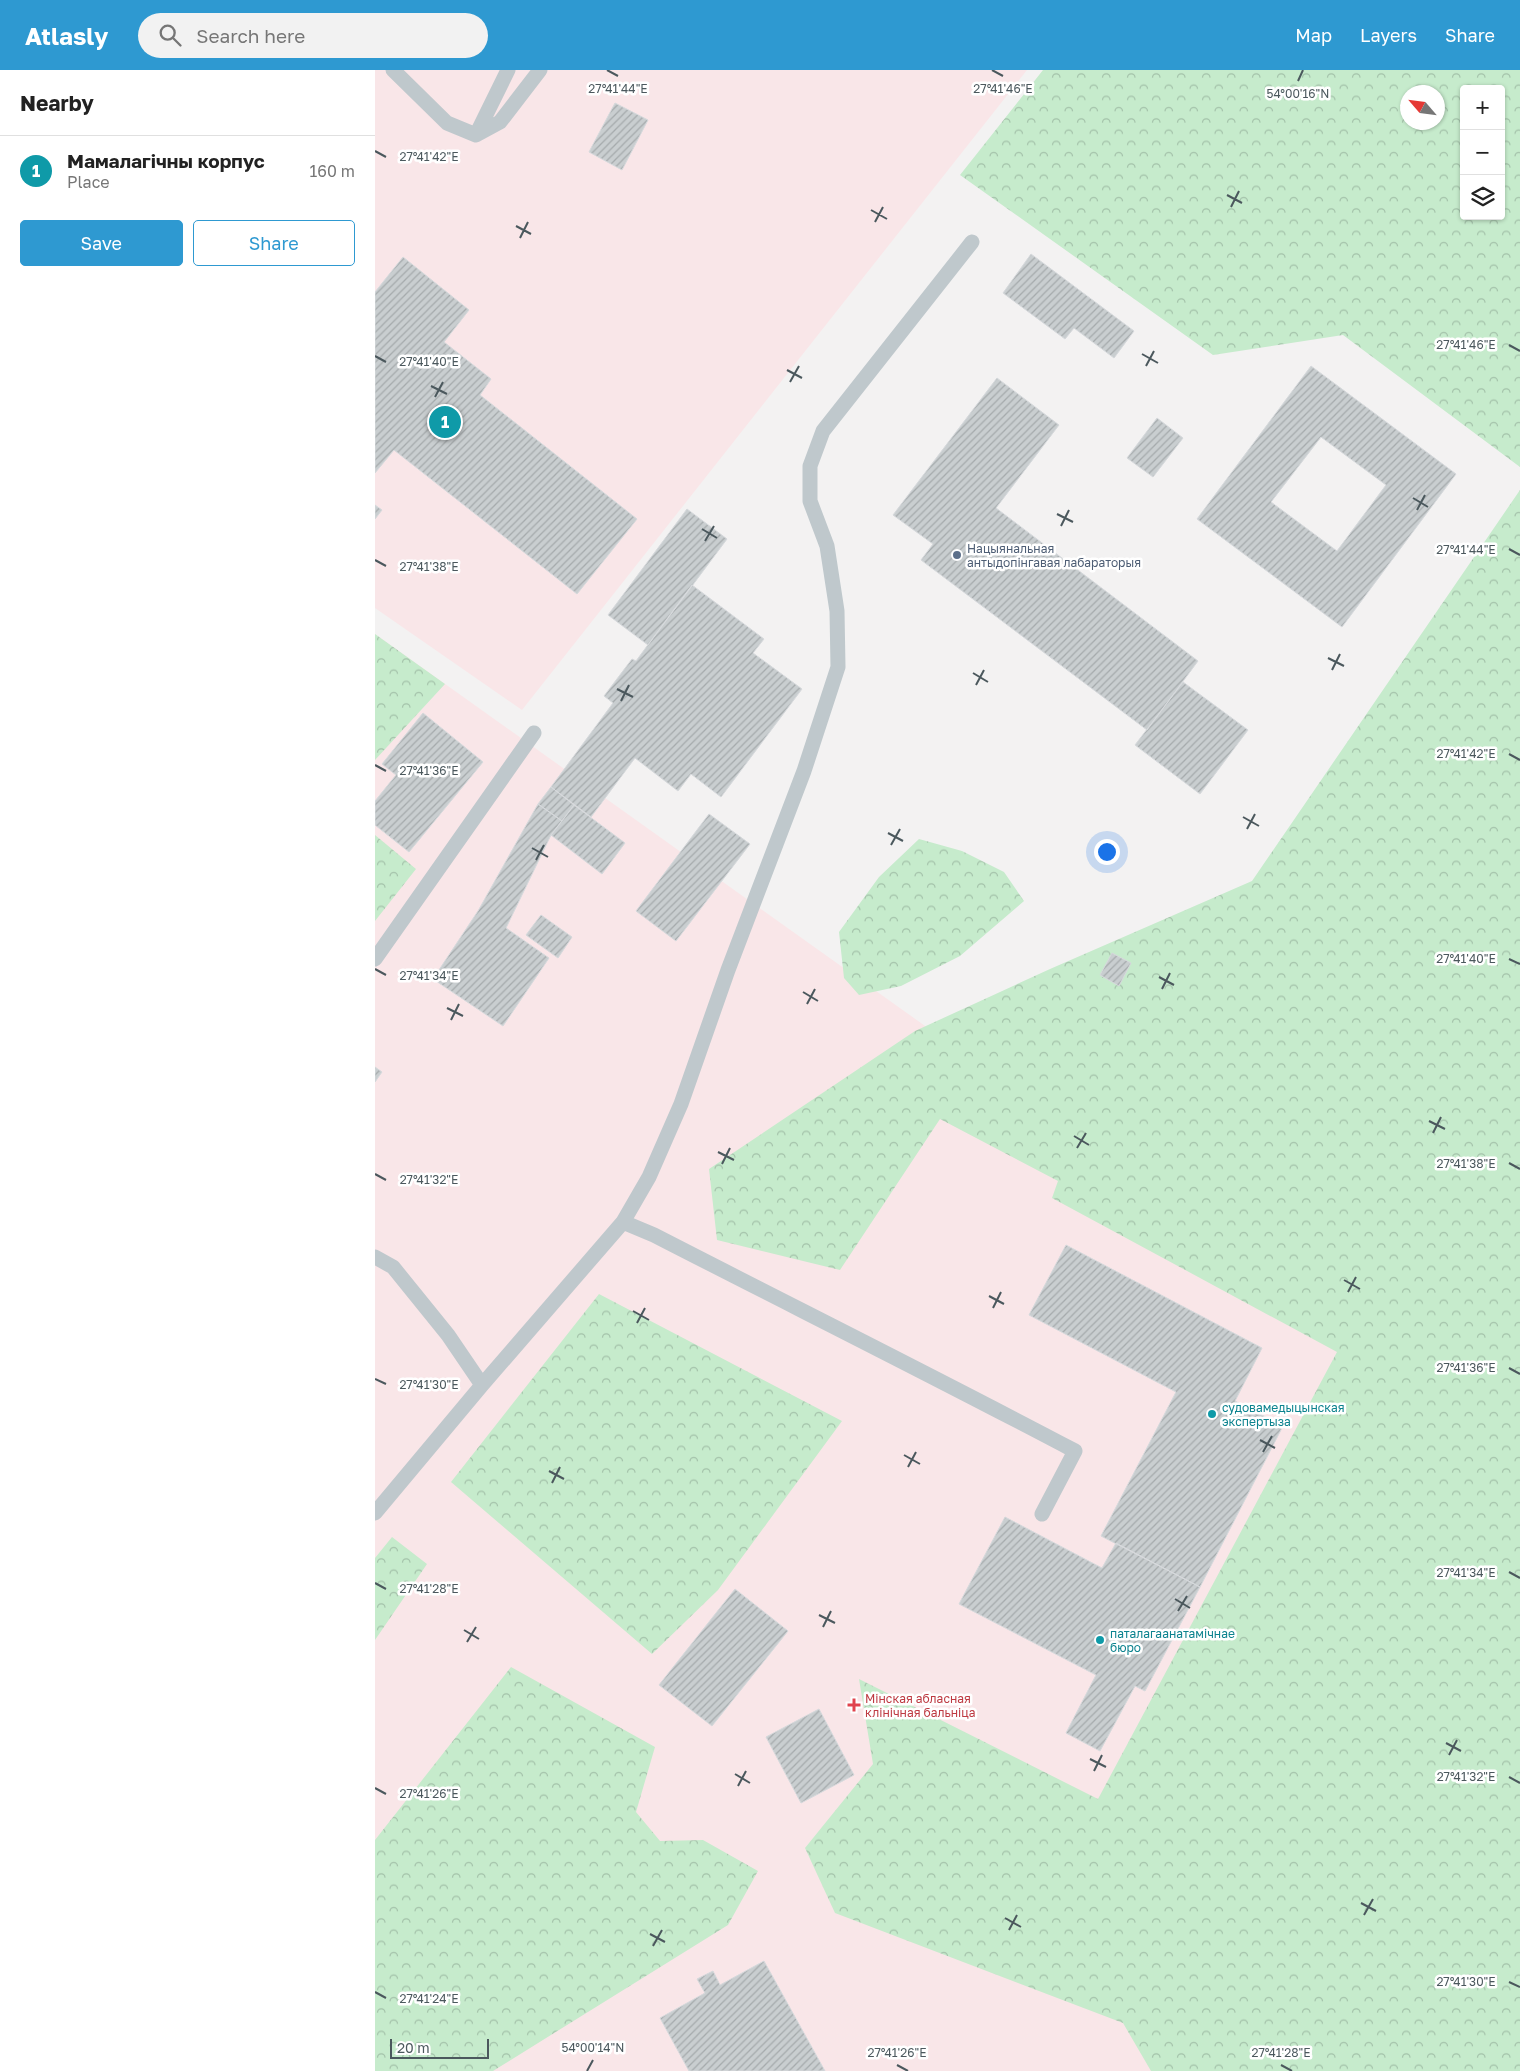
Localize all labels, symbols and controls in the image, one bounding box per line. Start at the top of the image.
search box [138,13,488,58]
text: Atlasly [25,21,108,50]
icon: search [156,21,184,49]
text: Search here [196,24,305,47]
text: Map [1295,24,1332,46]
text: Layers [1360,24,1417,46]
text: Share [1445,24,1495,46]
text: 27°41'44"E [588,81,648,96]
text: 27°41'46"E [973,81,1033,96]
north arrow [1400,85,1445,130]
map controls [1460,85,1505,220]
button: + [1460,85,1505,130]
text: 54°00'16"N [1267,86,1329,101]
text: Nearby [20,90,94,116]
button: − [1460,130,1505,175]
text: Мамалагічны корпус [67,149,265,172]
text: 27°41'42"E [400,149,458,164]
text: 1 [32,161,40,181]
text: 160 m [309,161,355,181]
text: Place [67,172,110,192]
button: layers [1460,175,1505,220]
button: Save [20,220,183,266]
button: Share [193,220,355,266]
text: 27°41'46"E [1436,337,1496,352]
text: 27°41'40"E [399,354,459,369]
pin: 1 [429,403,461,441]
place label: Нацыянальная антыдопінгавая лабараторыя [967,541,1141,570]
text: 27°41'44"E [1436,542,1496,557]
marker: Нацыянальная антыдопінгавая лабараторыя [951,549,963,561]
text: 27°41'38"E [399,559,459,574]
text: 27°41'42"E [1437,746,1495,761]
text: 27°41'36"E [400,763,458,778]
your location [1094,839,1120,865]
text: 27°41'40"E [1436,951,1496,966]
text: 27°41'34"E [399,968,459,983]
text: 27°41'38"E [1436,1156,1496,1171]
text: 27°41'32"E [400,1172,458,1187]
text: 27°41'36"E [1437,1360,1495,1375]
text: 27°41'30"E [399,1377,459,1392]
place label: судовамедыцынская экспертыза [1222,1400,1345,1429]
marker: судовамедыцынская экспертыза [1206,1408,1218,1420]
text: 27°41'34"E [1436,1565,1496,1580]
text: 27°41'28"E [400,1581,458,1596]
place label: паталагаанатамічнае бюро [1110,1626,1235,1655]
marker: паталагаанатамічнае бюро [1094,1634,1106,1646]
place label: Мінская абласная клінічная бальніца [865,1691,976,1720]
marker: Мінская абласная клінічная бальніца [847,1698,861,1712]
text: 27°41'32"E [1437,1769,1495,1784]
text: 27°41'26"E [400,1786,458,1801]
text: 27°41'30"E [1436,1974,1496,1989]
text: 27°41'24"E [400,1991,458,2006]
scale bar [390,2036,489,2059]
text: 20 m [397,2039,430,2056]
text: 54°00'14"N [562,2040,624,2055]
text: 27°41'26"E [868,2045,926,2060]
text: 27°41'28"E [1252,2045,1310,2060]

